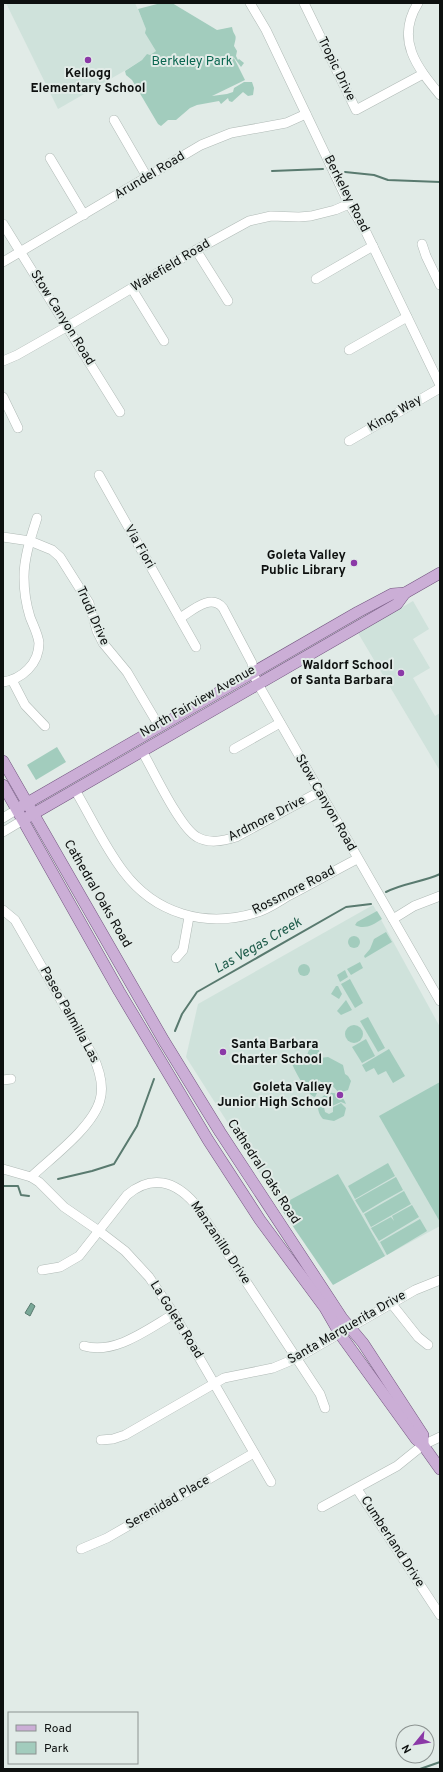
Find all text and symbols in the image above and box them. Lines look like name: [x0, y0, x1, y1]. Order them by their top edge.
street label: Tropic Drive: [314, 34, 358, 104]
park label: Berkeley Park: [151, 54, 233, 70]
marker: Kellogg Elementary School: [83, 55, 93, 65]
place label: Kellogg Elementary School: [30, 66, 146, 97]
street label: Arundel Road: [112, 149, 188, 203]
street label: Berkeley Road: [320, 153, 372, 235]
street label: Wakefield Road: [129, 236, 213, 296]
street label: Stow Canyon Road: [26, 267, 98, 369]
street label: Kings Way: [365, 392, 425, 436]
street label: Via Fiori: [120, 522, 158, 572]
place label: Goleta Valley Public Library: [261, 548, 347, 579]
marker: Goleta Valley Public Library: [349, 558, 359, 568]
street label: Trudi Drive: [72, 584, 112, 648]
place label: Waldorf School of Santa Barbara: [290, 658, 393, 689]
street label: North Fairview Avenue: [138, 662, 258, 742]
marker: Waldorf School of Santa Barbara: [396, 668, 406, 678]
street label: Stow Canyon Road: [291, 752, 359, 854]
street label: Ardmore Drive: [226, 793, 308, 845]
street label: Cathedral Oaks Road: [60, 837, 134, 951]
street label: Rossmore Road: [250, 863, 338, 919]
water label: Las Vegas Creek: [211, 914, 306, 978]
street label: Paseo Palmilla Las: [36, 964, 102, 1066]
place label: Santa Barbara Charter School: [231, 1037, 322, 1068]
marker: Santa Barbara Charter School: [218, 1047, 228, 1057]
place label: Goleta Valley Junior High School: [217, 1080, 333, 1111]
marker: Goleta Valley Junior High School: [335, 1090, 345, 1100]
street label: Cathedral Oaks Road: [223, 1117, 303, 1227]
street label: Manzanillo Drive: [186, 1199, 254, 1287]
street label: La Goleta Road: [146, 1278, 206, 1362]
street label: Santa Marguerita Drive: [285, 1288, 409, 1368]
street label: Serenidad Place: [123, 1473, 213, 1533]
street label: Cumberland Drive: [357, 1493, 427, 1591]
legend: [8, 1712, 138, 1764]
text: Road: [44, 1721, 72, 1737]
north arrow: [395, 1724, 435, 1764]
text: Park: [44, 1741, 69, 1757]
text: N: [399, 1742, 415, 1755]

